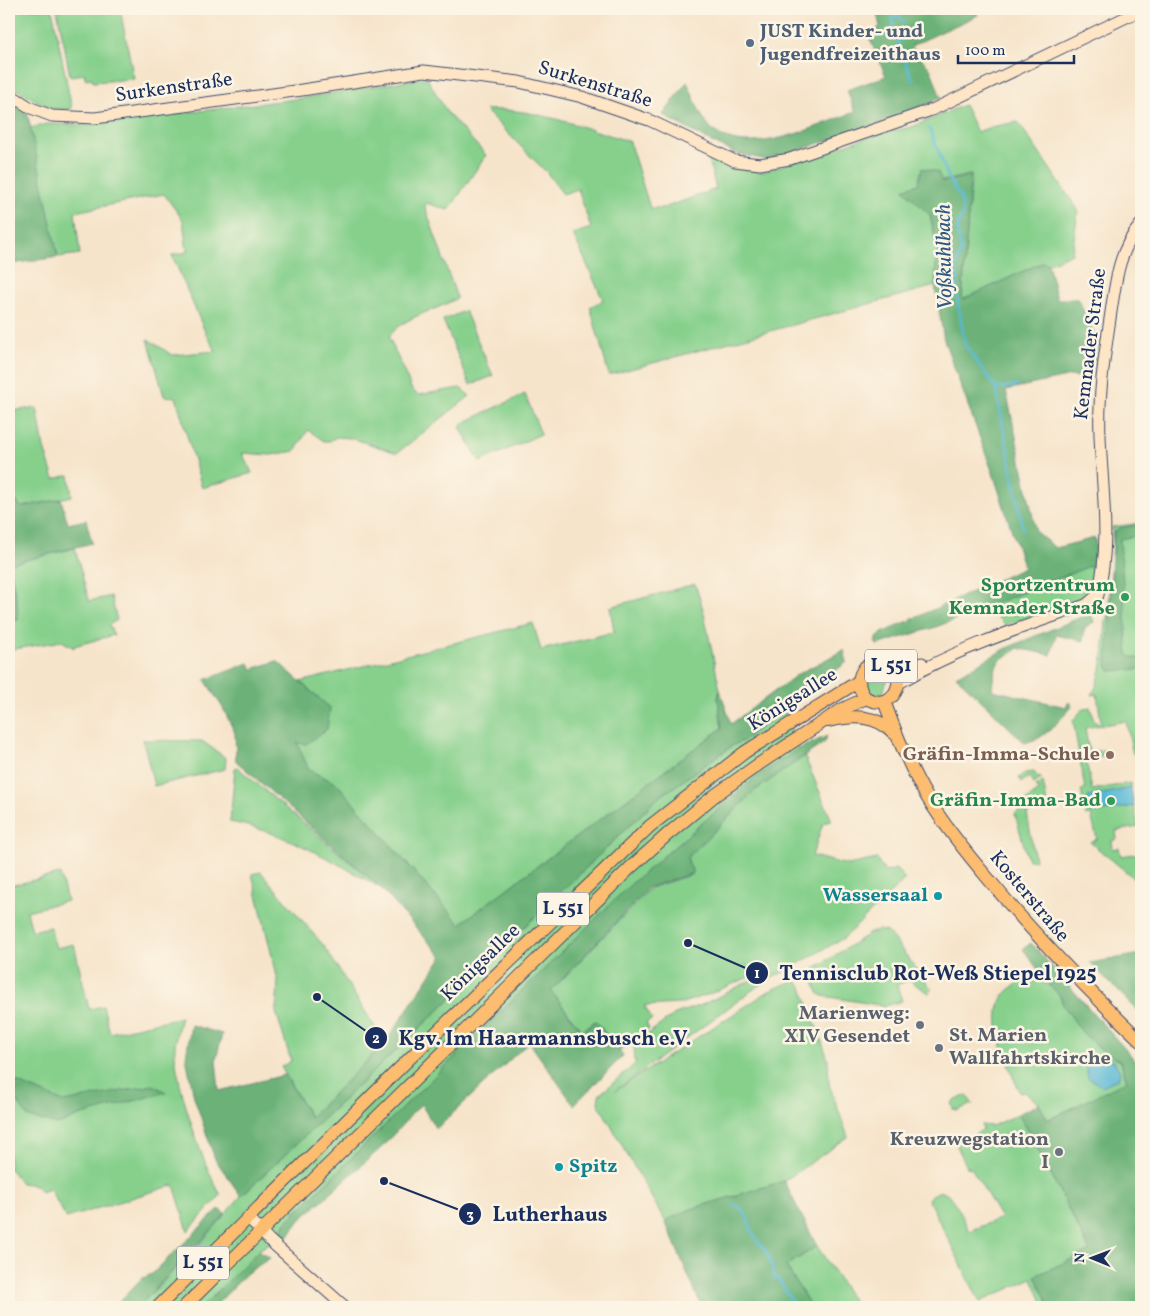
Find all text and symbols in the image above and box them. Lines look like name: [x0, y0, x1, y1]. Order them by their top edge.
place label: JUST Kinder- und Jugendfreizeithaus: [759, 18, 941, 69]
scale bar: [958, 32, 1074, 64]
marker: JUST Kinder- und Jugendfreizeithaus: [744, 37, 756, 49]
text: 100 m: [965, 41, 1005, 62]
street label: Surkenstraße: [534, 54, 656, 116]
street label: Surkenstraße: [114, 66, 234, 110]
water label: Voßkuhlbach: [930, 204, 960, 310]
street label: Kemnader Straße: [1068, 266, 1114, 422]
place label: Sportzentrum Kemnader Straße: [949, 572, 1115, 623]
marker: Sportzentrum Kemnader Straße: [1119, 591, 1131, 603]
road number: L 551: [865, 649, 917, 682]
street label: Königsallee: [743, 661, 843, 739]
place label: Gräfin-Imma-Schule: [903, 741, 1100, 769]
marker: Gräfin-Imma-Schule: [1104, 749, 1116, 761]
place label: Gräfin-Imma-Bad: [930, 787, 1101, 815]
marker: Gräfin-Imma-Bad: [1105, 795, 1117, 807]
street label: Kosterstraße: [982, 845, 1076, 949]
place label: Wassersaal: [823, 882, 928, 910]
marker: Wassersaal: [932, 890, 944, 902]
road number: L 551: [537, 892, 589, 926]
street label: Königsallee: [435, 918, 527, 1008]
callout: Tennisclub Rot-Weß Stiepel 1925: [744, 955, 1106, 991]
text: Tennisclub Rot-Weß Stiepel 1925: [779, 960, 1097, 989]
text: 1: [754, 964, 760, 985]
place label: Marienweg: XIV Gesendet: [784, 1000, 910, 1051]
marker: Marienweg: XIV Gesendet: [914, 1019, 926, 1031]
callout: Kgv. Im Haarmannsbusch e.V.: [363, 1020, 701, 1056]
place label: St. Marien Wallfahrtskirche: [949, 1022, 1111, 1073]
text: Kgv. Im Haarmannsbusch e.V.: [399, 1025, 691, 1054]
text: 2: [372, 1029, 380, 1050]
marker: St. Marien Wallfahrtskirche: [933, 1042, 945, 1054]
place label: Kreuzwegstation I: [890, 1126, 1049, 1177]
marker: Kreuzwegstation I: [1053, 1146, 1065, 1158]
place label: Spitz: [569, 1153, 617, 1181]
marker: Spitz: [553, 1161, 565, 1173]
callout: Lutherhaus: [457, 1196, 617, 1232]
text: Lutherhaus: [493, 1201, 607, 1230]
text: 3: [466, 1205, 474, 1226]
north arrow: [1068, 1234, 1118, 1284]
road number: L 551: [177, 1246, 229, 1280]
text: N: [1071, 1253, 1090, 1263]

